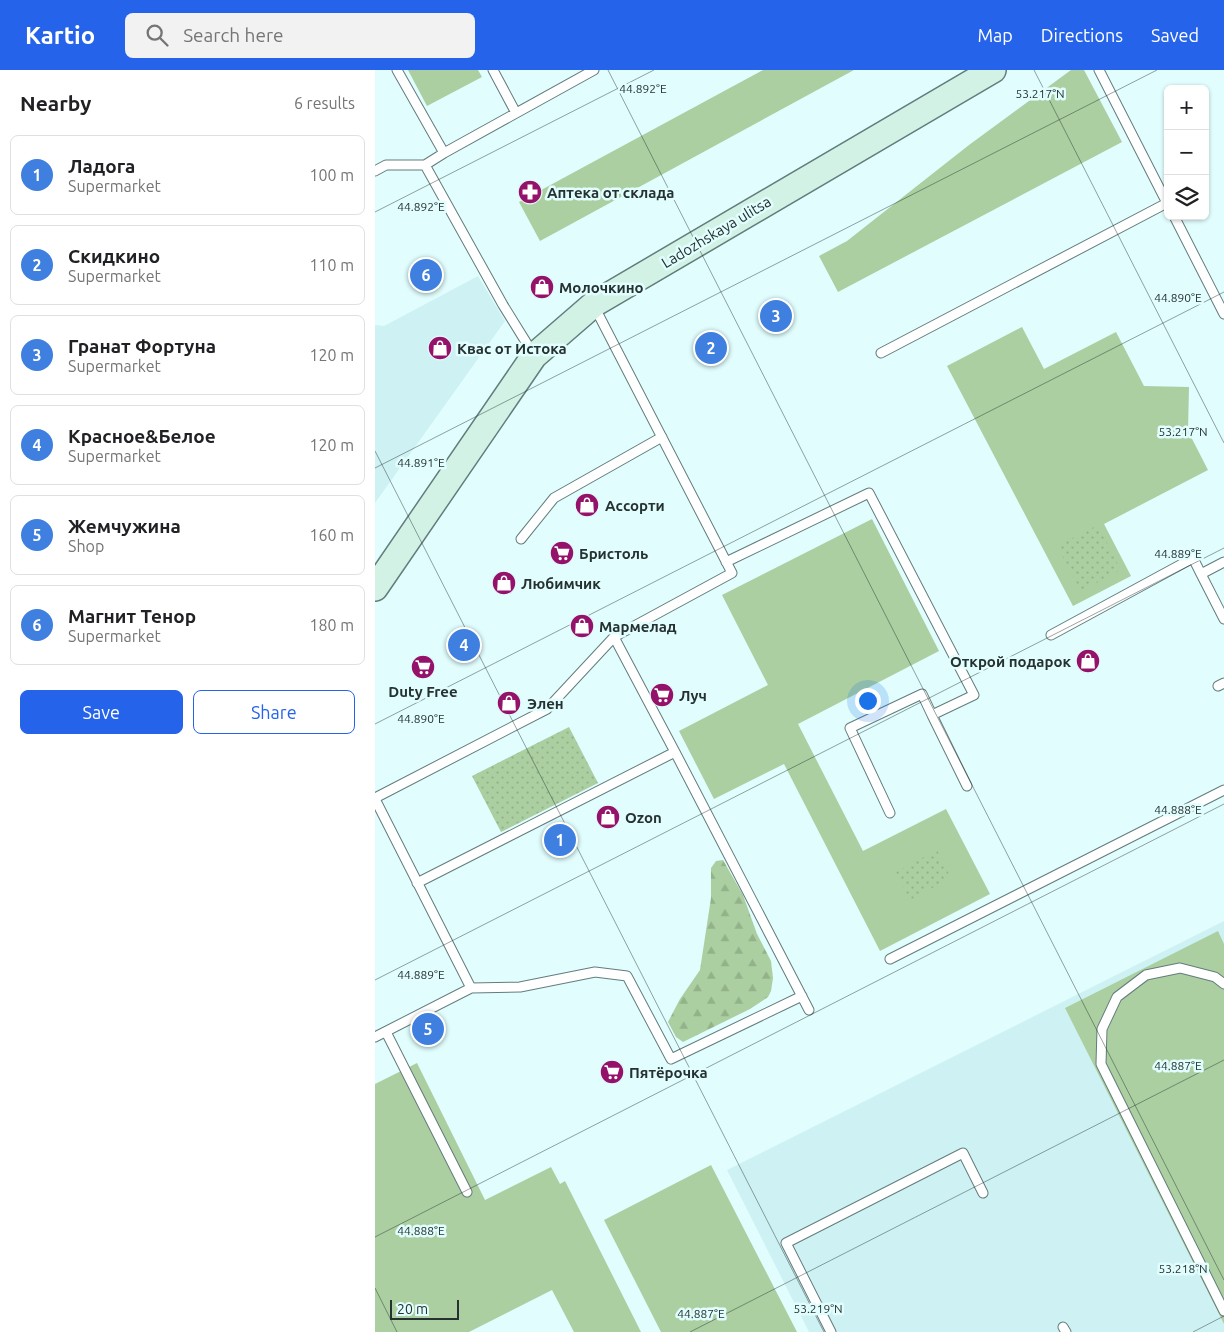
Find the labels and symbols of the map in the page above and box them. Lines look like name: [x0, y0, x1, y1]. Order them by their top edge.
text: 44.892°E: [619, 82, 667, 95]
text: 53.217°N: [1015, 87, 1065, 100]
pharmacy icon: Аптека от склада: [517, 179, 543, 205]
place label: Аптека от склада: [547, 184, 674, 201]
street label: Ladozhskaya ulitsa: [658, 193, 774, 271]
text: 44.892°E: [397, 200, 445, 213]
pin: 6: [410, 256, 442, 294]
shop icon: Молочкино: [529, 274, 555, 300]
place label: Молочкино: [559, 279, 644, 296]
text: 44.890°E: [1154, 291, 1202, 304]
pin: 3: [760, 297, 792, 335]
pin: 2: [695, 329, 727, 367]
shop icon: Квас от Истока: [427, 335, 453, 361]
place label: Квас от Истока: [457, 340, 567, 357]
text: 53.217°N: [1158, 425, 1208, 438]
text: 44.891°E: [397, 456, 445, 469]
shop icon: Ассорти: [574, 492, 600, 518]
place label: Ассорти: [605, 497, 665, 514]
supermarket icon: Бристоль: [549, 540, 575, 566]
place label: Бристоль: [579, 545, 648, 562]
text: 44.889°E: [1154, 547, 1202, 560]
shop icon: Любимчик: [491, 570, 517, 596]
place label: Любимчик: [521, 575, 601, 592]
shop icon: Мармелад: [569, 613, 595, 639]
place label: Мармелад: [599, 618, 677, 635]
pin: 4: [448, 626, 480, 664]
shop icon: Открой подарок: [1075, 648, 1101, 674]
place label: Открой подарок: [950, 653, 1071, 670]
supermarket icon: Duty Free: [410, 654, 436, 680]
supermarket icon: Луч: [649, 682, 675, 708]
place label: Duty Free: [388, 683, 458, 700]
place label: Луч: [679, 687, 707, 704]
your location: [855, 688, 881, 714]
shop icon: Элен: [496, 690, 522, 716]
place label: Элен: [527, 695, 564, 712]
text: 44.890°E: [397, 712, 445, 725]
text: 44.888°E: [1154, 803, 1202, 816]
shop icon: Ozon: [595, 804, 621, 830]
place label: Ozon: [625, 809, 662, 826]
pin: 1: [544, 821, 576, 859]
text: 44.889°E: [397, 968, 445, 981]
pin: 5: [412, 1010, 444, 1048]
supermarket icon: Пятёрочка: [599, 1059, 625, 1085]
text: 44.887°E: [1154, 1059, 1202, 1072]
place label: Пятёрочка: [629, 1064, 708, 1081]
text: 44.888°E: [397, 1224, 445, 1237]
text: 53.218°N: [1158, 1262, 1208, 1275]
scale bar: [390, 1297, 459, 1320]
text: 53.219°N: [793, 1302, 843, 1315]
text: 44.887°E: [677, 1307, 725, 1320]

